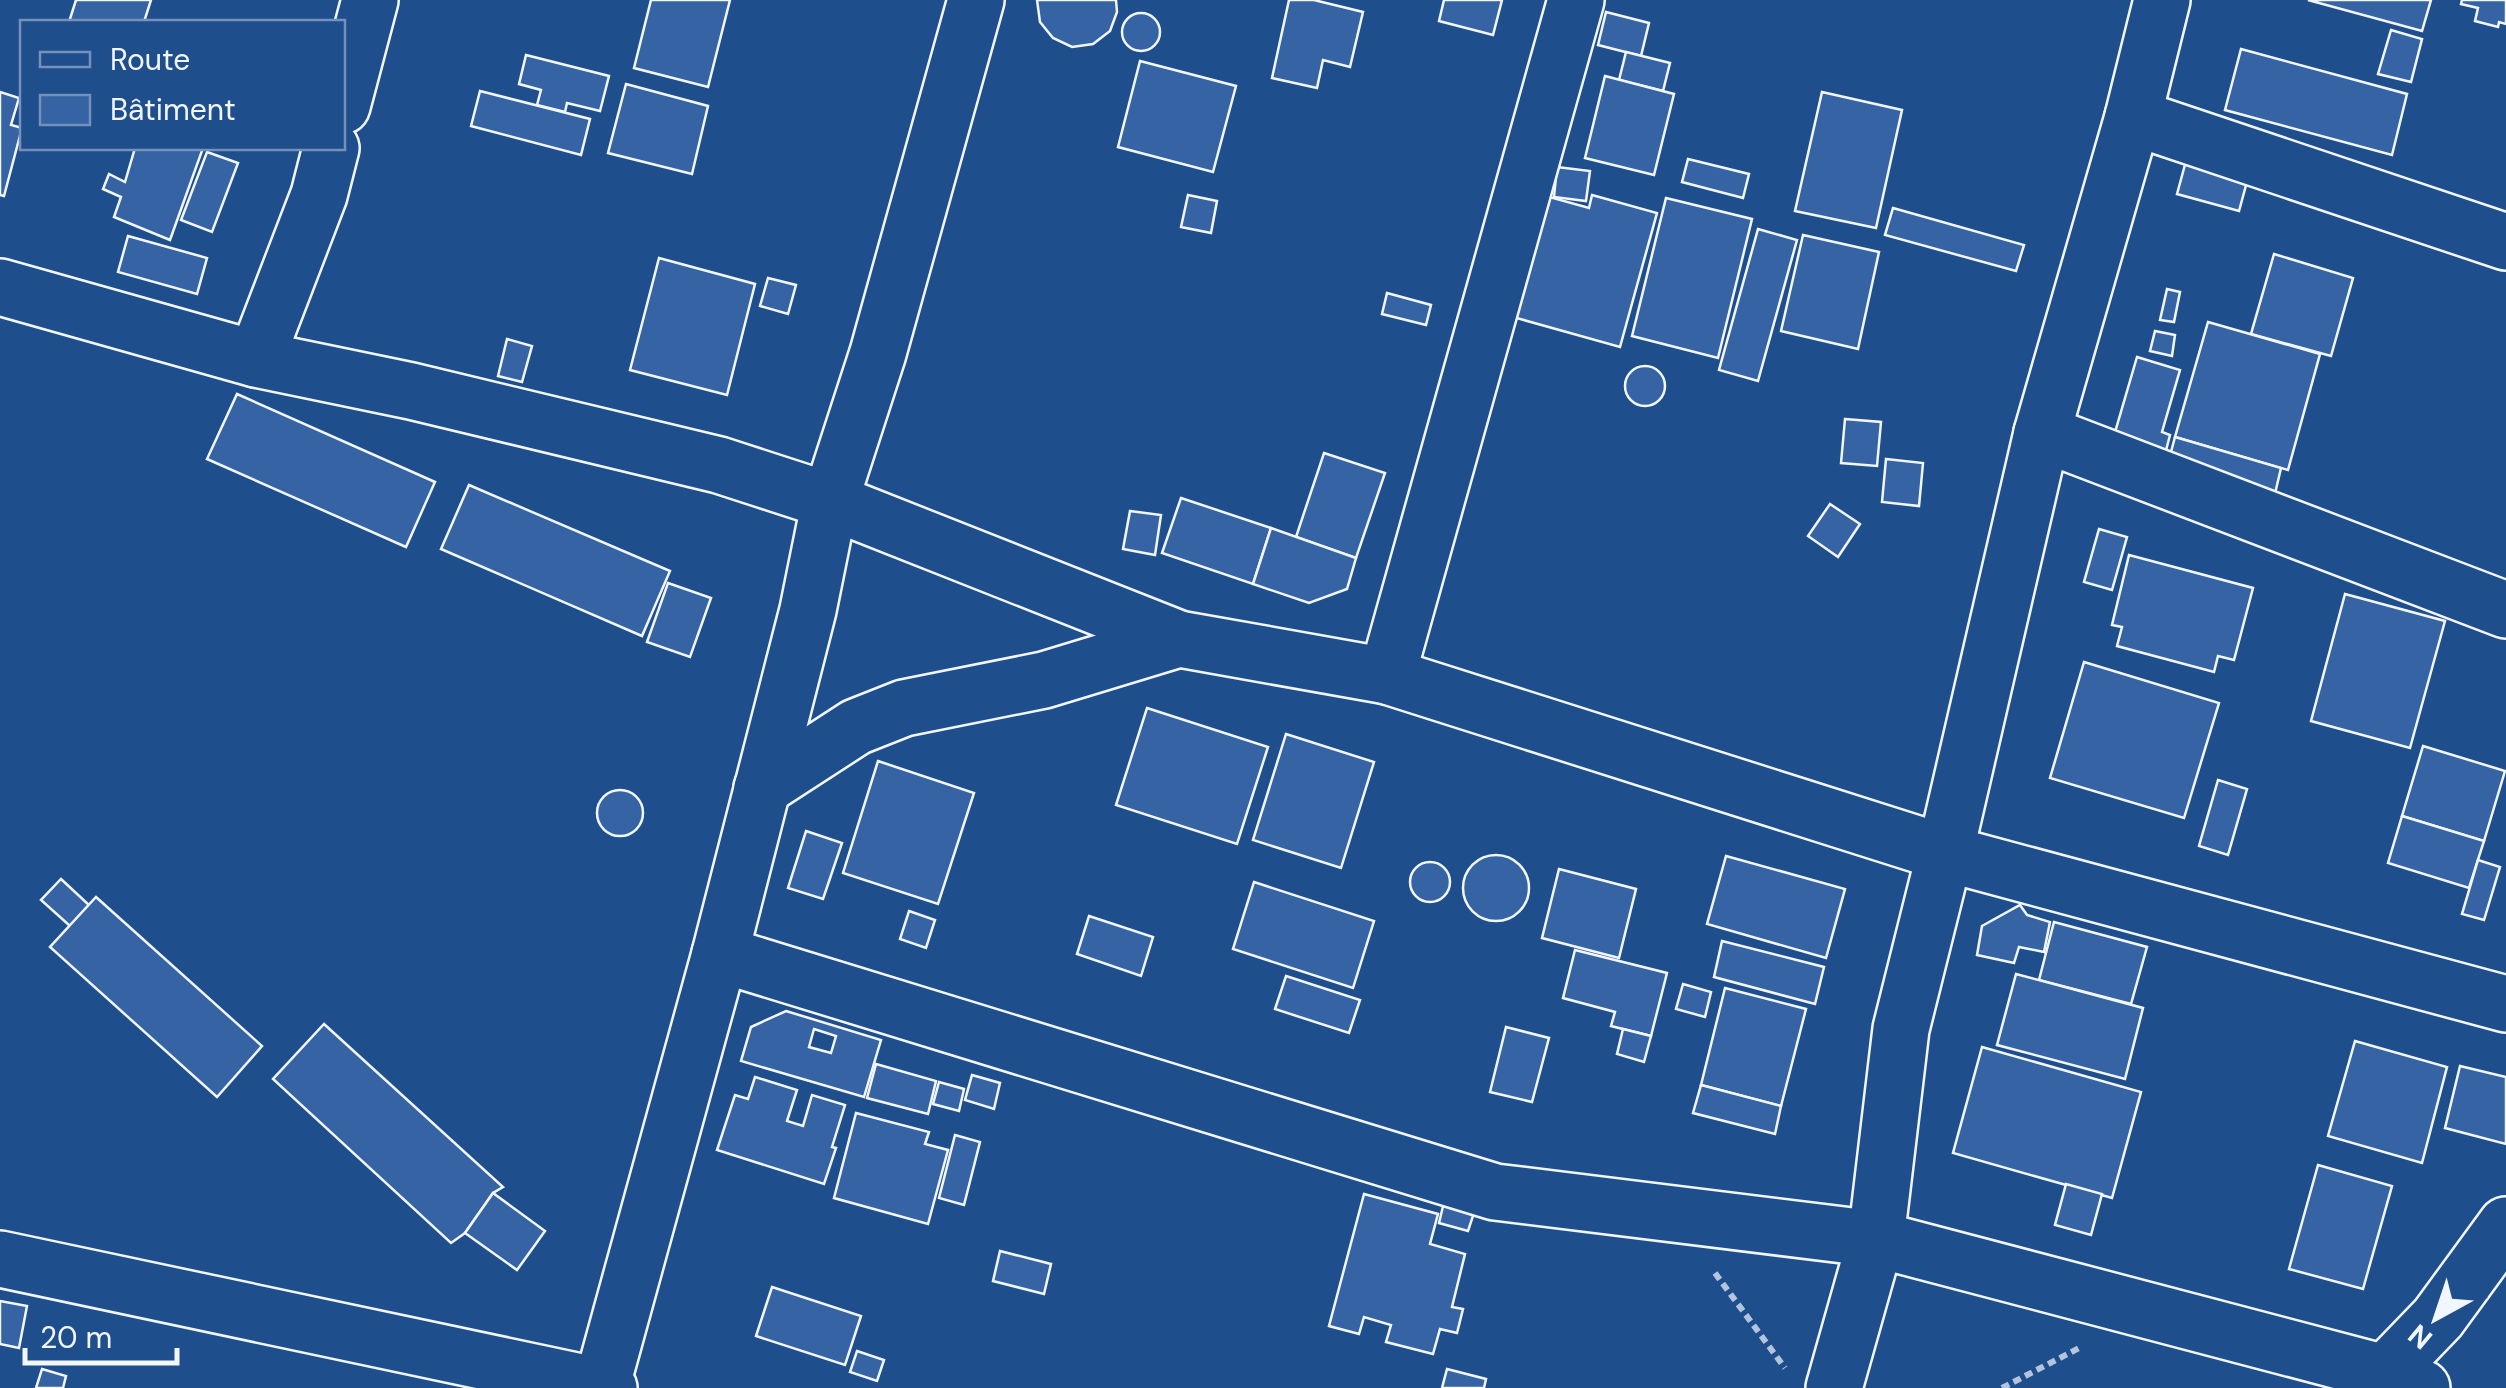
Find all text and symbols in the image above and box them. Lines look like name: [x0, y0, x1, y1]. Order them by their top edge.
legend: [20, 20, 345, 150]
text: Route: [110, 40, 190, 79]
text: Bâtiment: [110, 90, 236, 129]
north arrow: [2386, 1268, 2486, 1368]
scale bar: [25, 1303, 178, 1365]
text: N: [2401, 1316, 2440, 1358]
text: 20 m: [40, 1318, 112, 1357]

